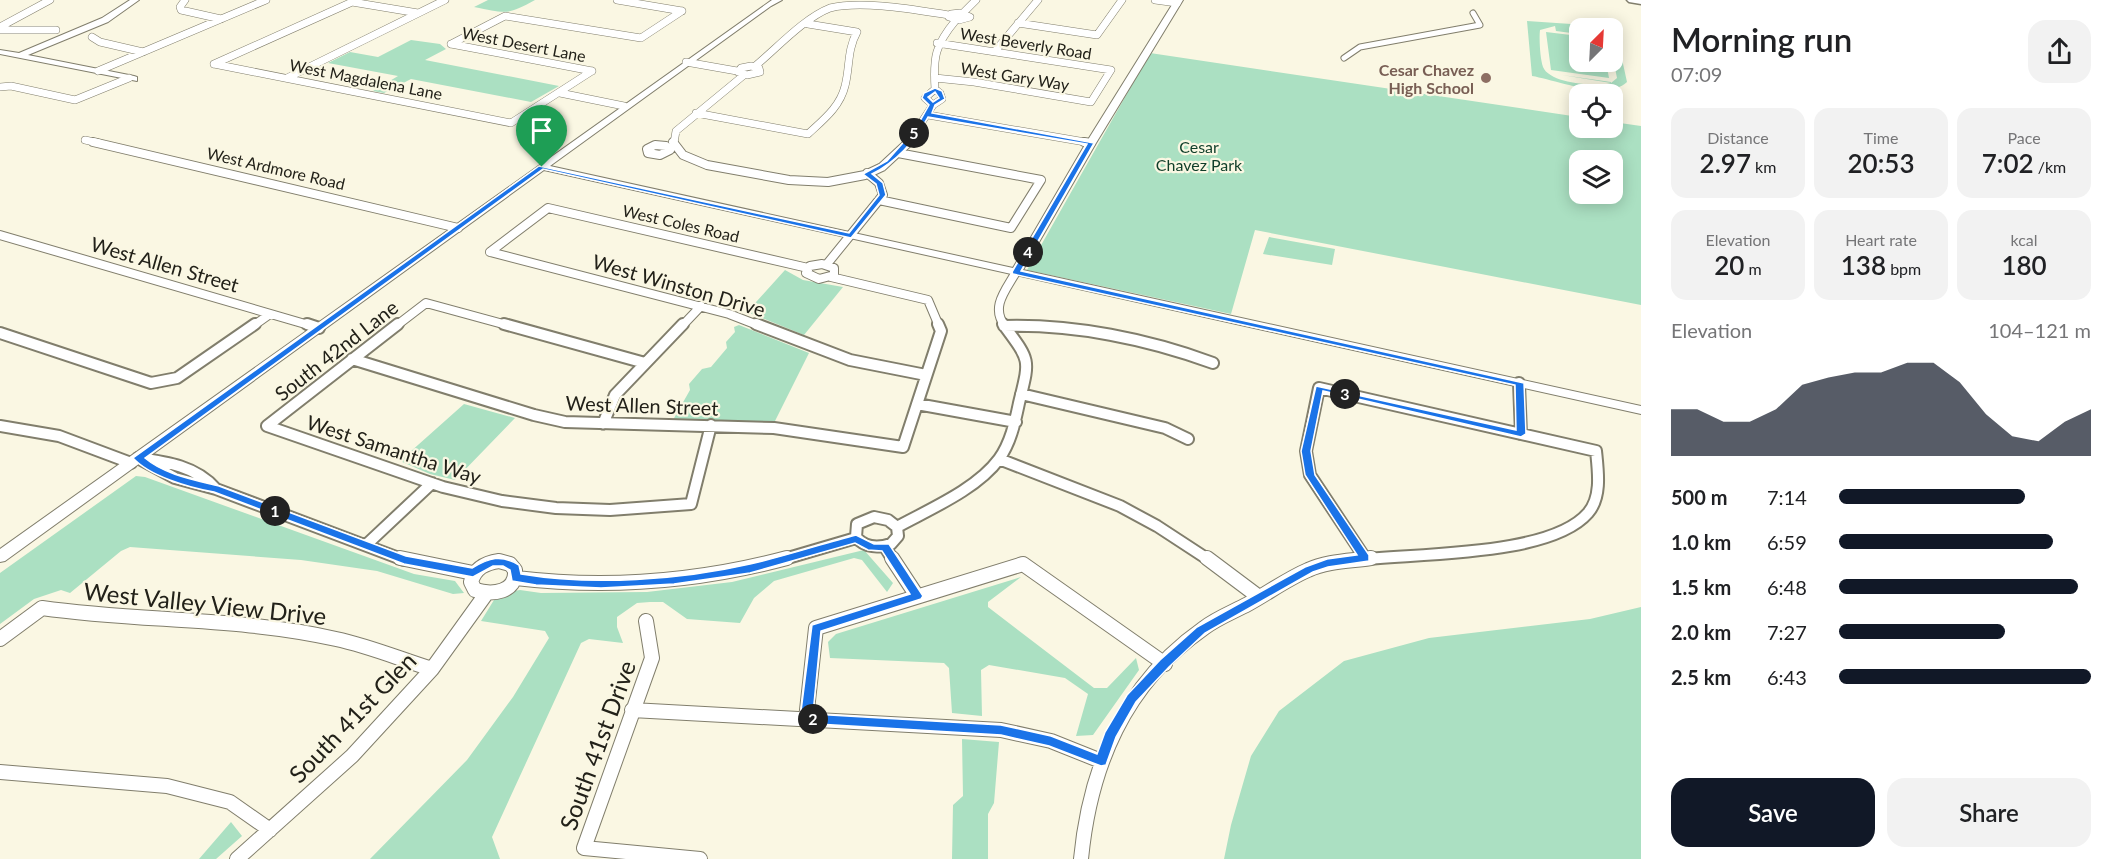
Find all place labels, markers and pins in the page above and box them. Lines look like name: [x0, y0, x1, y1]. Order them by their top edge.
place label: Cesar Chavez High School: [1379, 60, 1474, 97]
marker: Cesar Chavez High School: [1479, 71, 1493, 85]
pin: [516, 105, 567, 167]
pin: 5: [899, 118, 929, 148]
pin: 4: [1013, 237, 1043, 267]
pin: 3: [1330, 379, 1360, 409]
pin: 1: [260, 496, 290, 526]
pin: 2: [798, 704, 828, 734]

